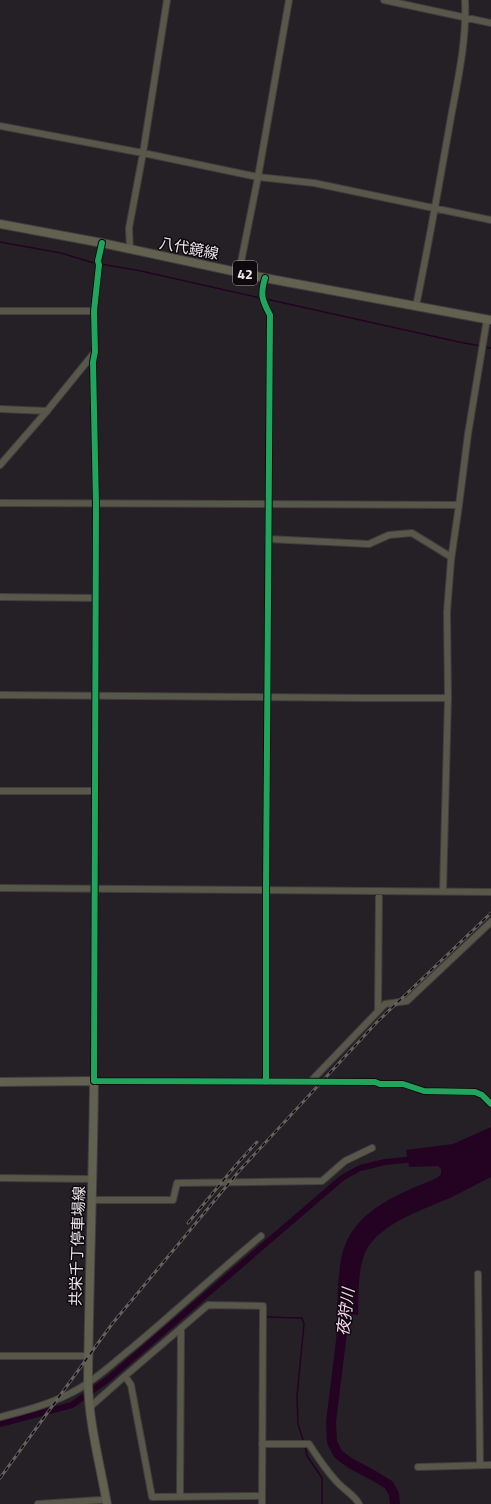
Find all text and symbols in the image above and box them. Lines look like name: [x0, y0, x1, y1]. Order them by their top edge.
street label: 八代鏡線: [157, 231, 221, 265]
road number: 42: [233, 261, 257, 285]
street label: 共栄千丁停車場線: [63, 1186, 91, 1306]
water label: 夜狩川: [330, 1285, 360, 1337]

